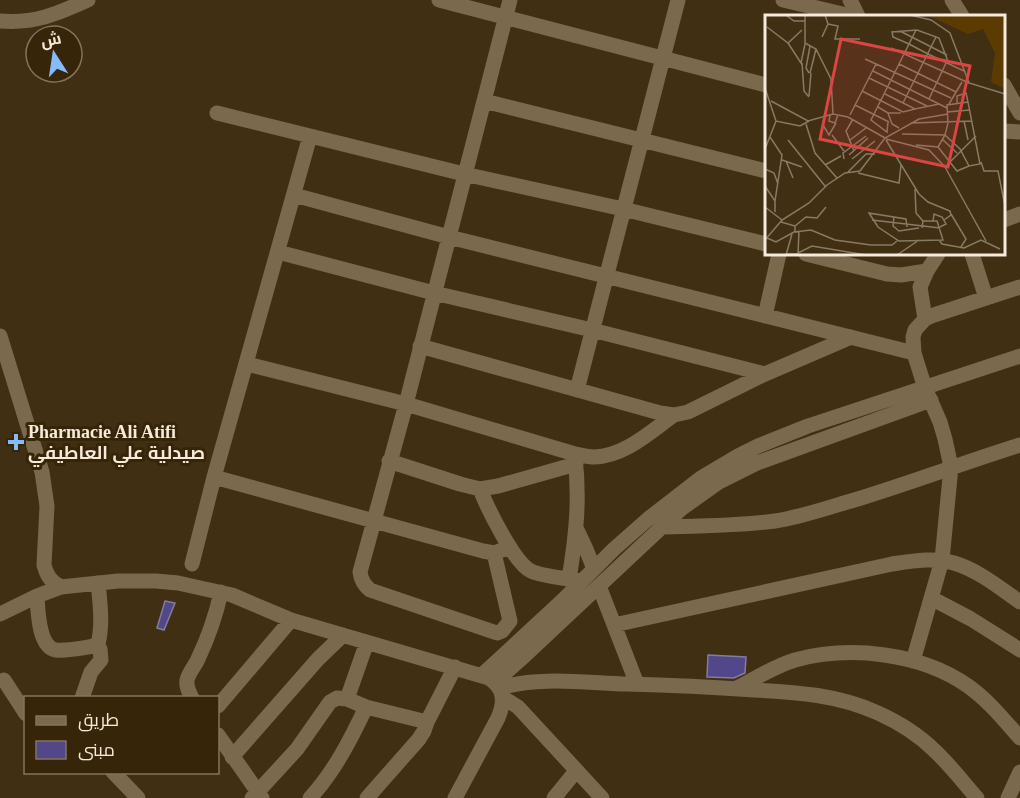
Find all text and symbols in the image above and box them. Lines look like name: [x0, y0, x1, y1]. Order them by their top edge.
inset map: [765, 15, 1005, 255]
north arrow: [24, 24, 84, 84]
text: ش: [39, 29, 63, 51]
place label: Pharmacie Ali Atifi صيدلية علي العاطيفي: [28, 422, 205, 468]
marker: Pharmacie Ali Atifi صيدلية علي العاطيفي: [9, 435, 23, 449]
legend: [24, 696, 219, 774]
text: طريق: [78, 710, 119, 732]
text: مبنى: [78, 740, 115, 761]

